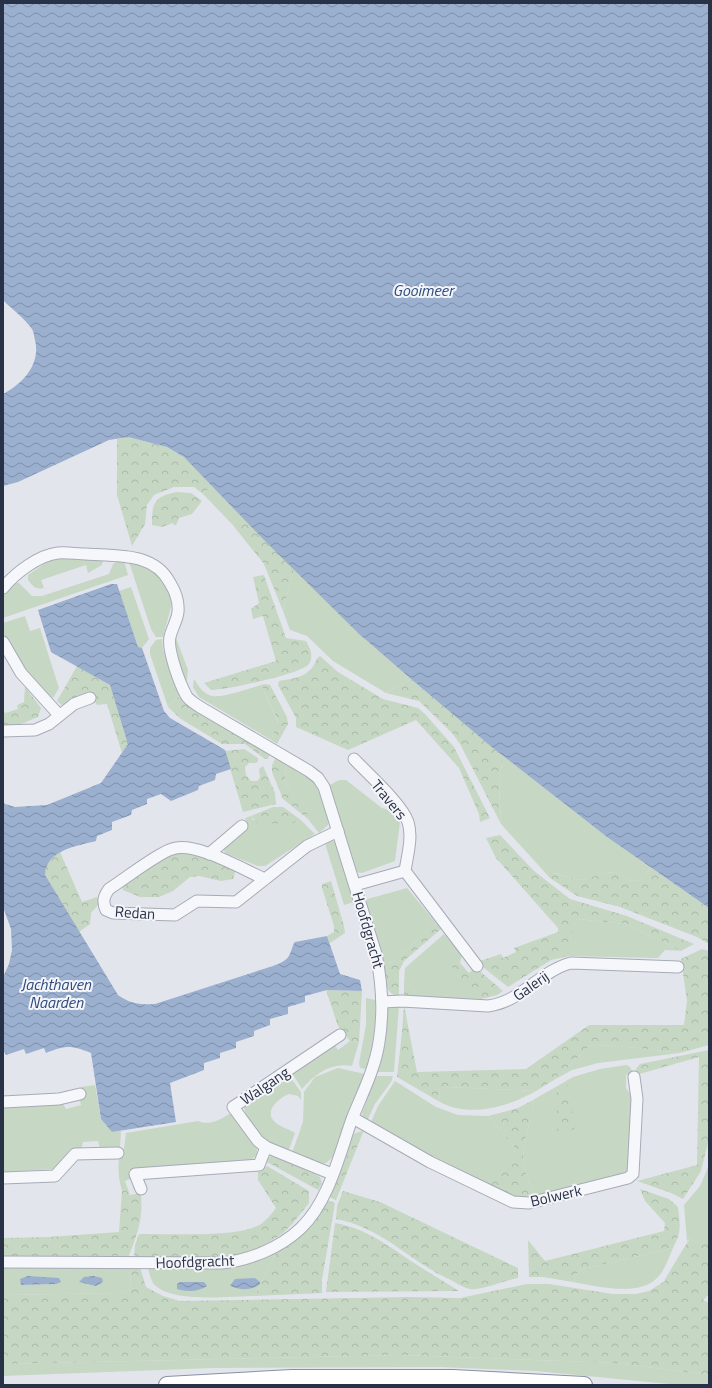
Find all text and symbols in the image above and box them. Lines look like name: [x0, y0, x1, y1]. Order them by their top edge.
water label: Gooimeer: [393, 278, 455, 302]
street label: Travers: [366, 775, 413, 825]
street label: Hoofdgracht: [347, 889, 391, 972]
street label: Redan: [114, 900, 156, 925]
street label: Galerij: [508, 965, 554, 1006]
water label: Jachthaven Naarden: [21, 972, 92, 1014]
street label: Walgang: [235, 1061, 294, 1111]
street label: Bolwerk: [528, 1178, 584, 1213]
street label: Hoofdgracht: [155, 1249, 236, 1274]

